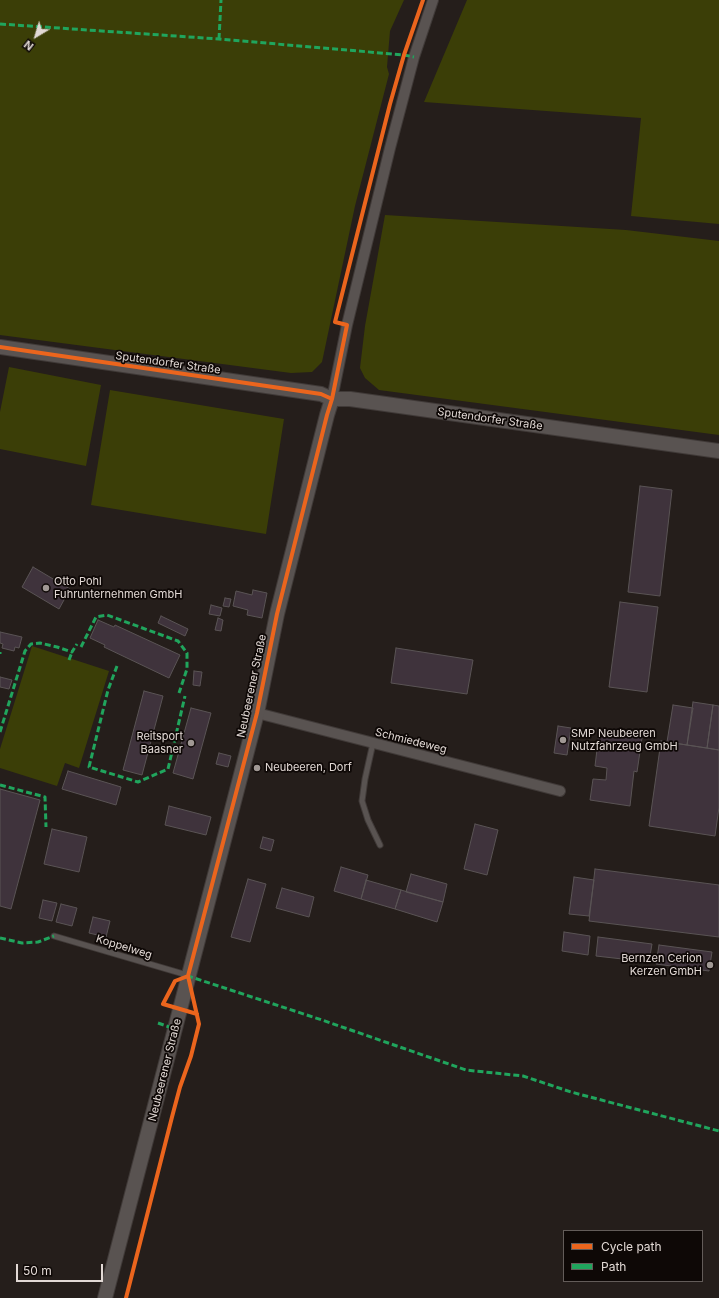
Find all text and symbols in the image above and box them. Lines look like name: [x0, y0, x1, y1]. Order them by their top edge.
north arrow: [16, 16, 56, 56]
text: N: [21, 37, 36, 54]
street label: Sputendorfer Straße: [115, 349, 221, 377]
street label: Sputendorfer Straße: [437, 405, 543, 433]
place label: Otto Pohl Fuhrunternehmen GmbH: [54, 575, 182, 601]
marker: Otto Pohl Fuhrunternehmen GmbH: [41, 583, 51, 593]
street label: Neubeerener Straße: [235, 633, 269, 739]
street label: Schmiedeweg: [374, 726, 448, 756]
place label: SMP Neubeeren Nutzfahrzeug GmbH: [571, 727, 678, 753]
place label: Reitsport Baasner: [136, 730, 183, 756]
marker: SMP Neubeeren Nutzfahrzeug GmbH: [558, 735, 568, 745]
marker: Reitsport Baasner: [186, 738, 196, 748]
place label: Neubeeren, Dorf: [265, 761, 352, 775]
marker: Neubeeren, Dorf: [252, 763, 262, 773]
street label: Koppelweg: [94, 932, 154, 962]
place label: Bernzen Cerion Kerzen GmbH: [621, 952, 702, 978]
marker: Bernzen Cerion Kerzen GmbH: [705, 960, 715, 970]
street label: Neubeerener Straße: [146, 1017, 184, 1123]
legend: [563, 1230, 703, 1282]
text: Cycle path: [601, 1239, 662, 1254]
scale bar: [18, 1256, 105, 1282]
text: Path: [601, 1259, 626, 1274]
text: 50 m: [23, 1263, 52, 1278]

